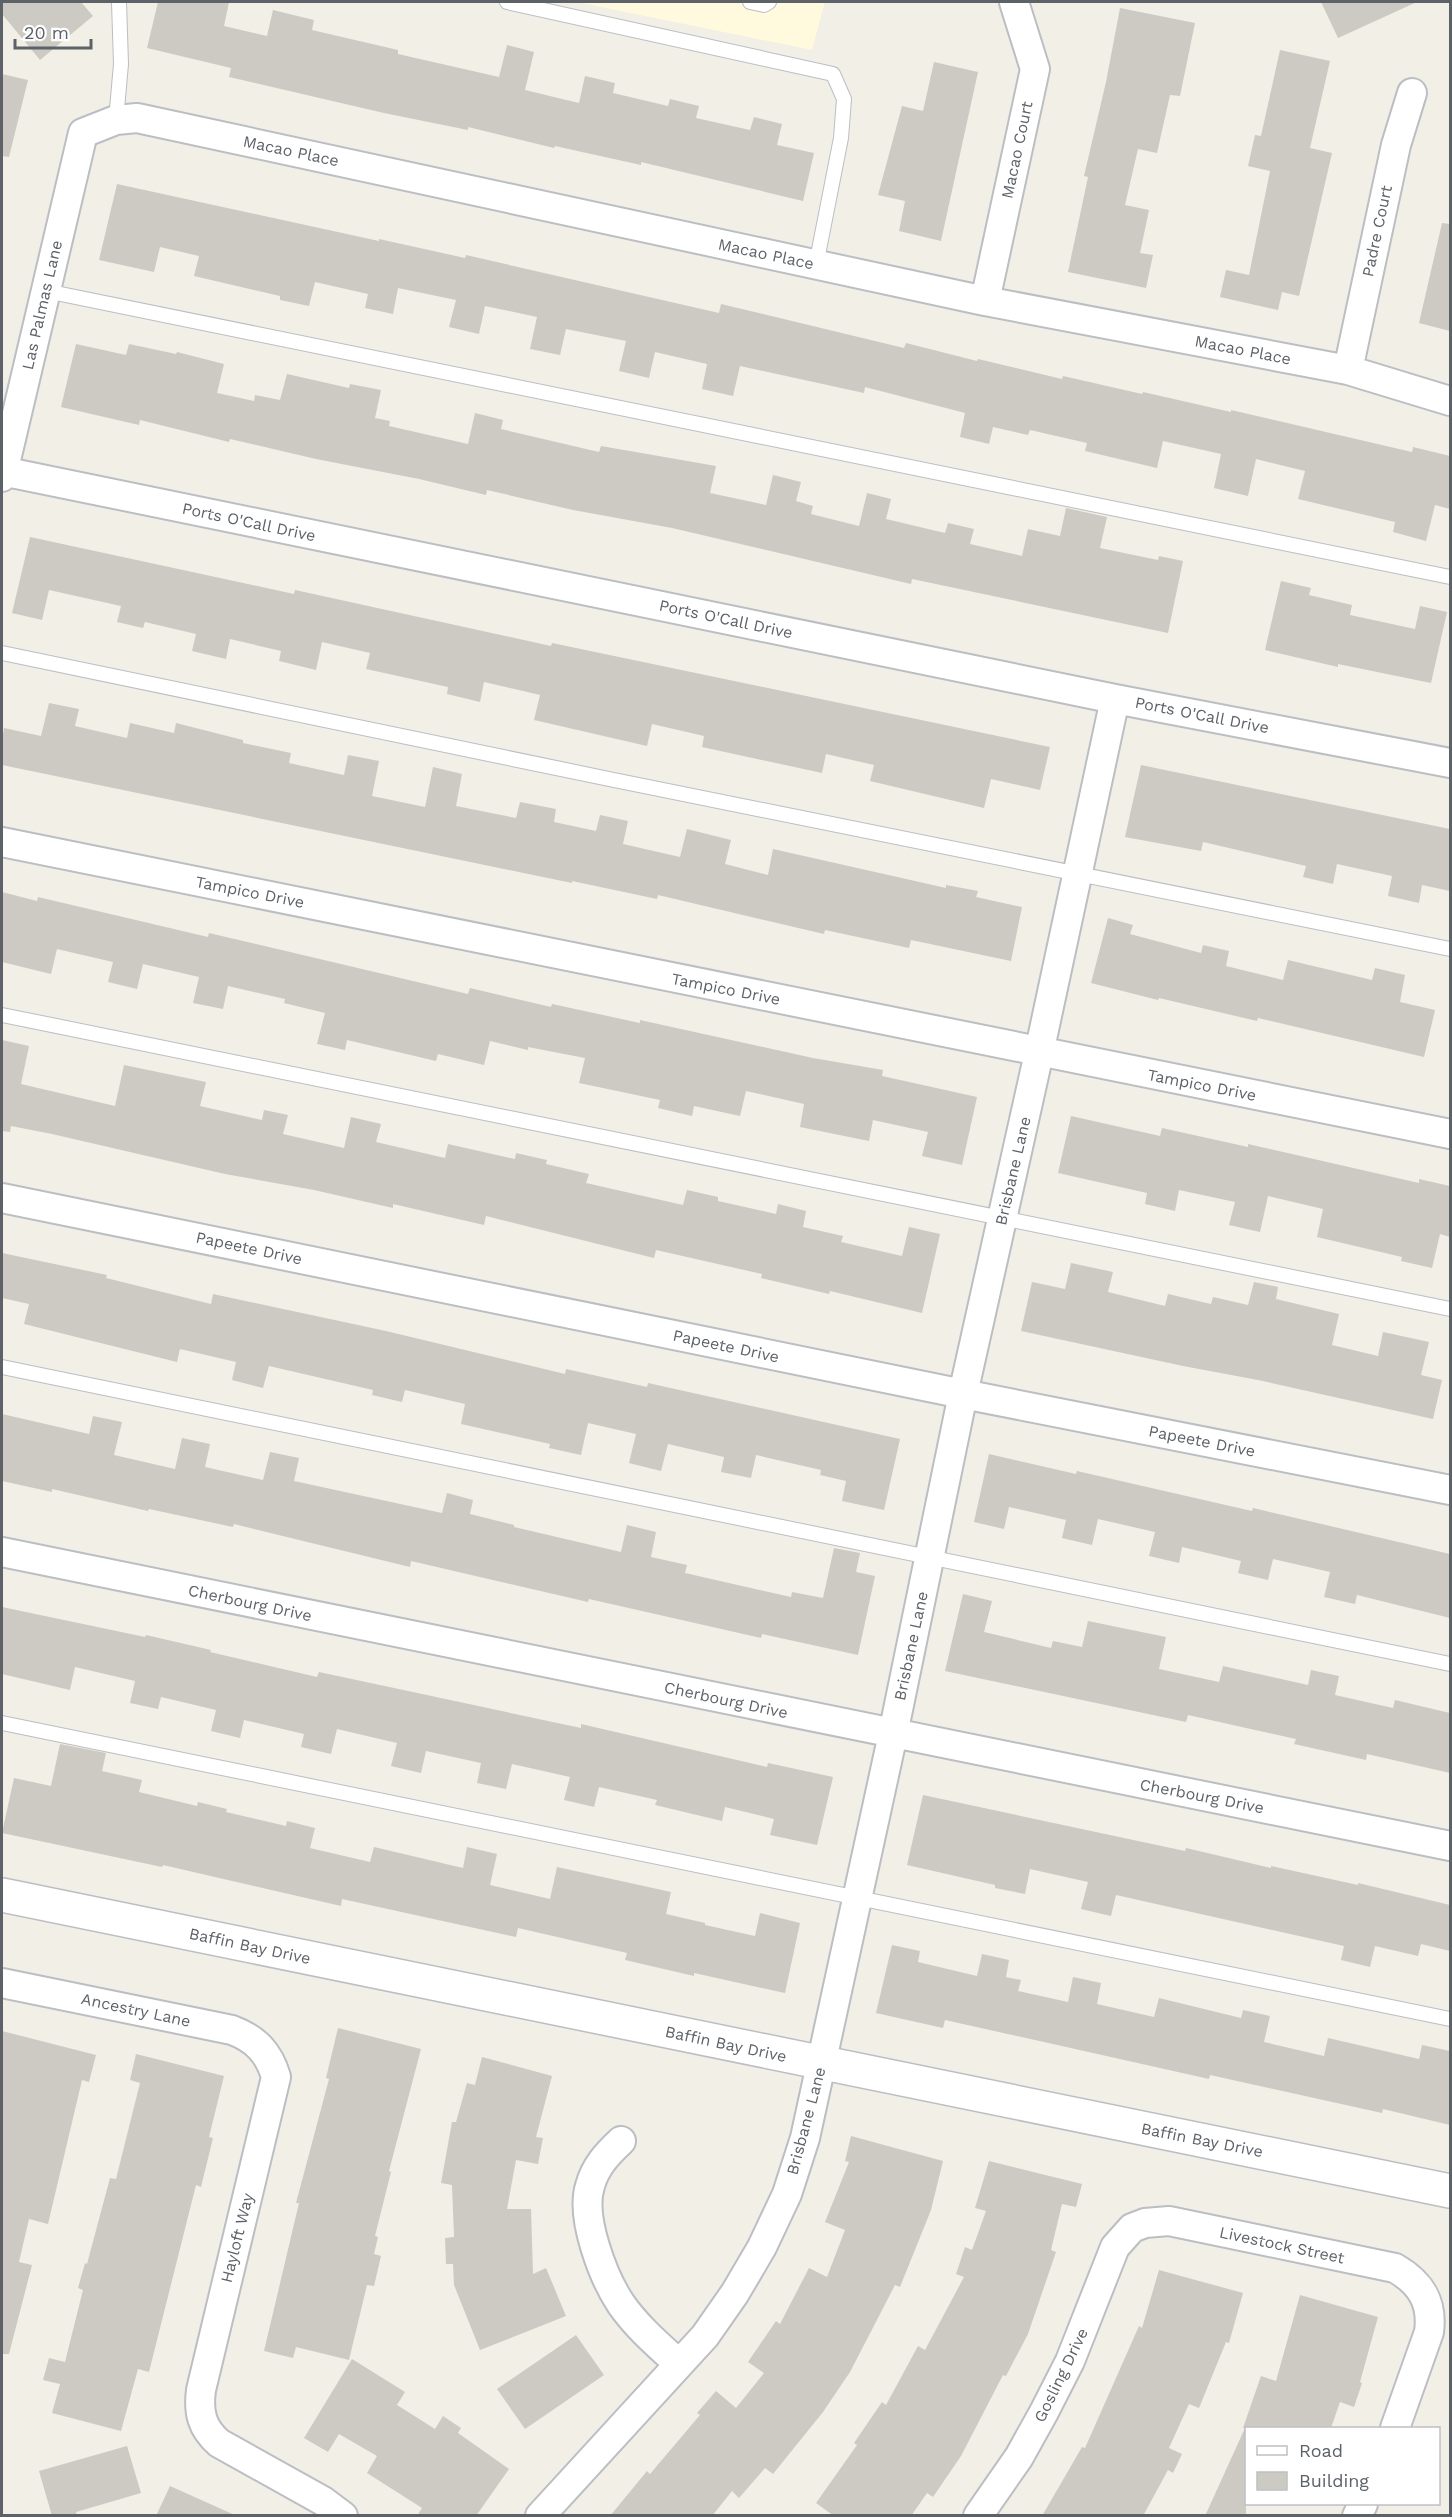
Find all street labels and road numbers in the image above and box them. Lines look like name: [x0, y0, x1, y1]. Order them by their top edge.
street label: Macao Court: [997, 99, 1037, 200]
street label: Macao Place: [241, 132, 341, 170]
street label: Padre Court: [1358, 183, 1396, 278]
street label: Macao Place: [716, 235, 816, 273]
street label: Las Palmas Lane: [18, 238, 66, 372]
street label: Macao Place: [1193, 331, 1293, 369]
street label: Ports O'Call Drive: [180, 499, 318, 545]
street label: Ports O'Call Drive: [657, 596, 795, 642]
street label: Ports O'Call Drive: [1133, 693, 1271, 737]
street label: Tampico Drive: [194, 872, 306, 912]
street label: Tampico Drive: [670, 969, 782, 1009]
street label: Tampico Drive: [1146, 1065, 1258, 1105]
street label: Brisbane Lane: [991, 1115, 1035, 1227]
street label: Papeete Drive: [194, 1227, 304, 1269]
street label: Papeete Drive: [671, 1325, 781, 1367]
street label: Papeete Drive: [1147, 1421, 1257, 1461]
street label: Cherbourg Drive: [186, 1581, 314, 1625]
street label: Brisbane Lane: [890, 1590, 932, 1702]
street label: Cherbourg Drive: [662, 1678, 790, 1722]
street label: Cherbourg Drive: [1138, 1775, 1266, 1817]
street label: Baffin Bay Drive: [187, 1924, 313, 1968]
street label: Ancestry Lane: [80, 1989, 192, 2031]
street label: Baffin Bay Drive: [663, 2022, 789, 2066]
street label: Brisbane Lane: [782, 2065, 830, 2177]
street label: Baffin Bay Drive: [1139, 2119, 1265, 2161]
street label: Hayloft Way: [217, 2190, 257, 2285]
street label: Livestock Street: [1218, 2222, 1347, 2268]
street label: Gosling Drive: [1030, 2325, 1092, 2425]

